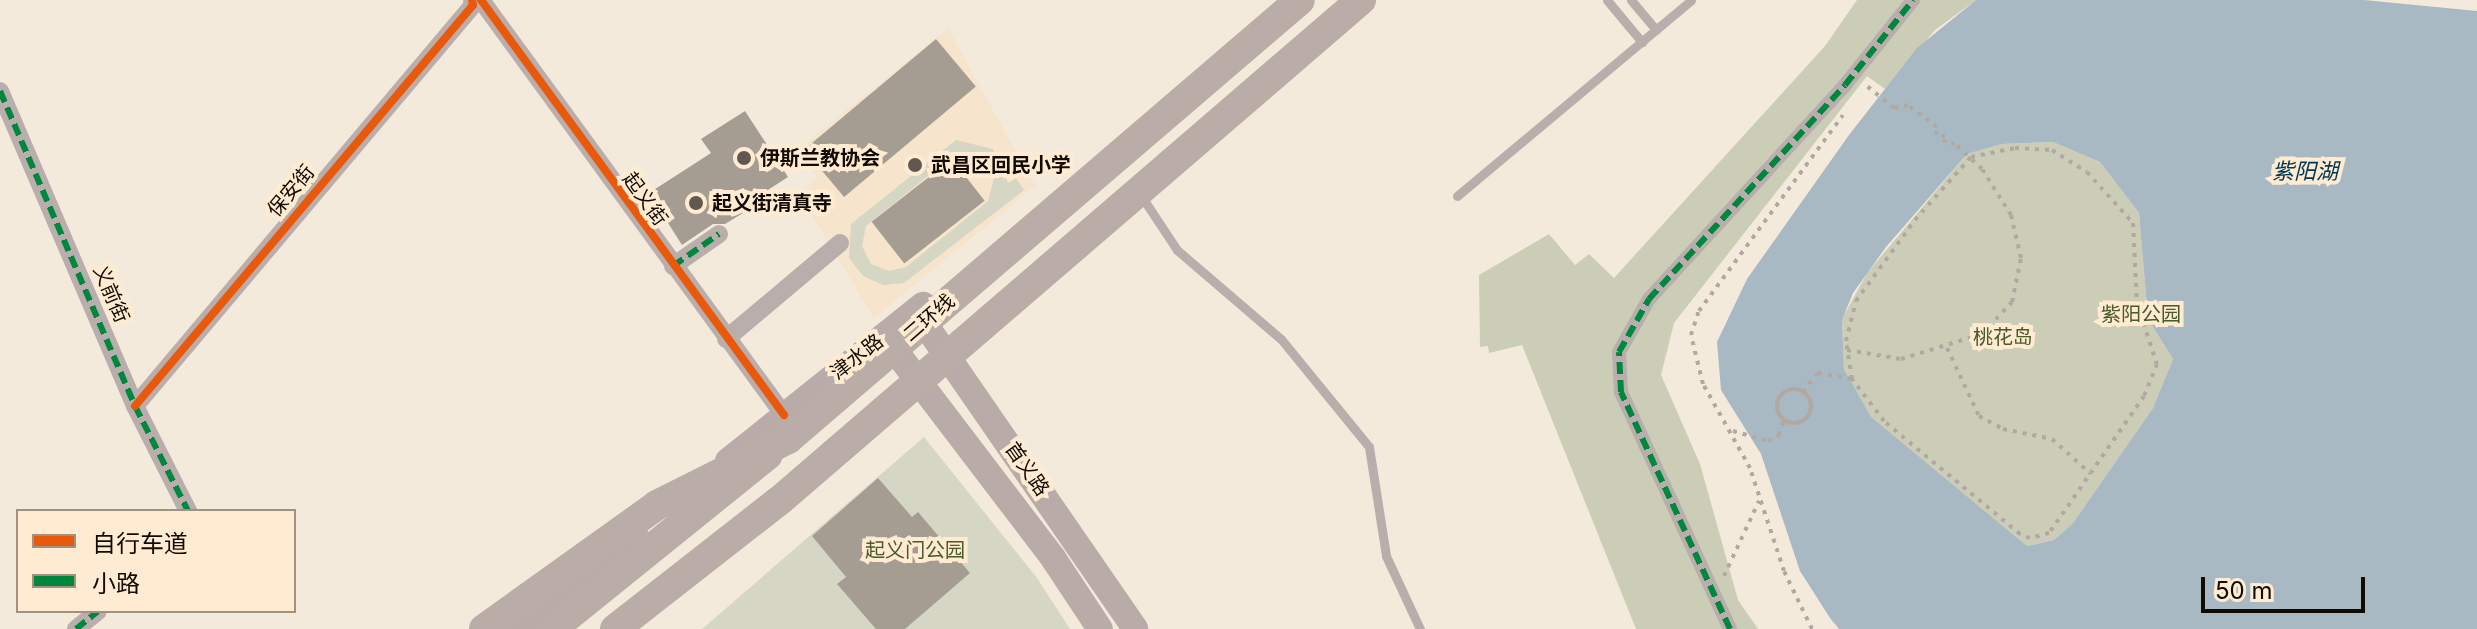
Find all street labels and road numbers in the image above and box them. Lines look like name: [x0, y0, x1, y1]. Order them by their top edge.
street label: 保安街: [263, 160, 319, 222]
street label: 起义街: [618, 168, 672, 230]
street label: 义前街: [88, 262, 134, 326]
street label: 二环线: [898, 289, 960, 347]
street label: 津水路: [826, 329, 888, 385]
street label: 首义路: [1000, 438, 1054, 500]

